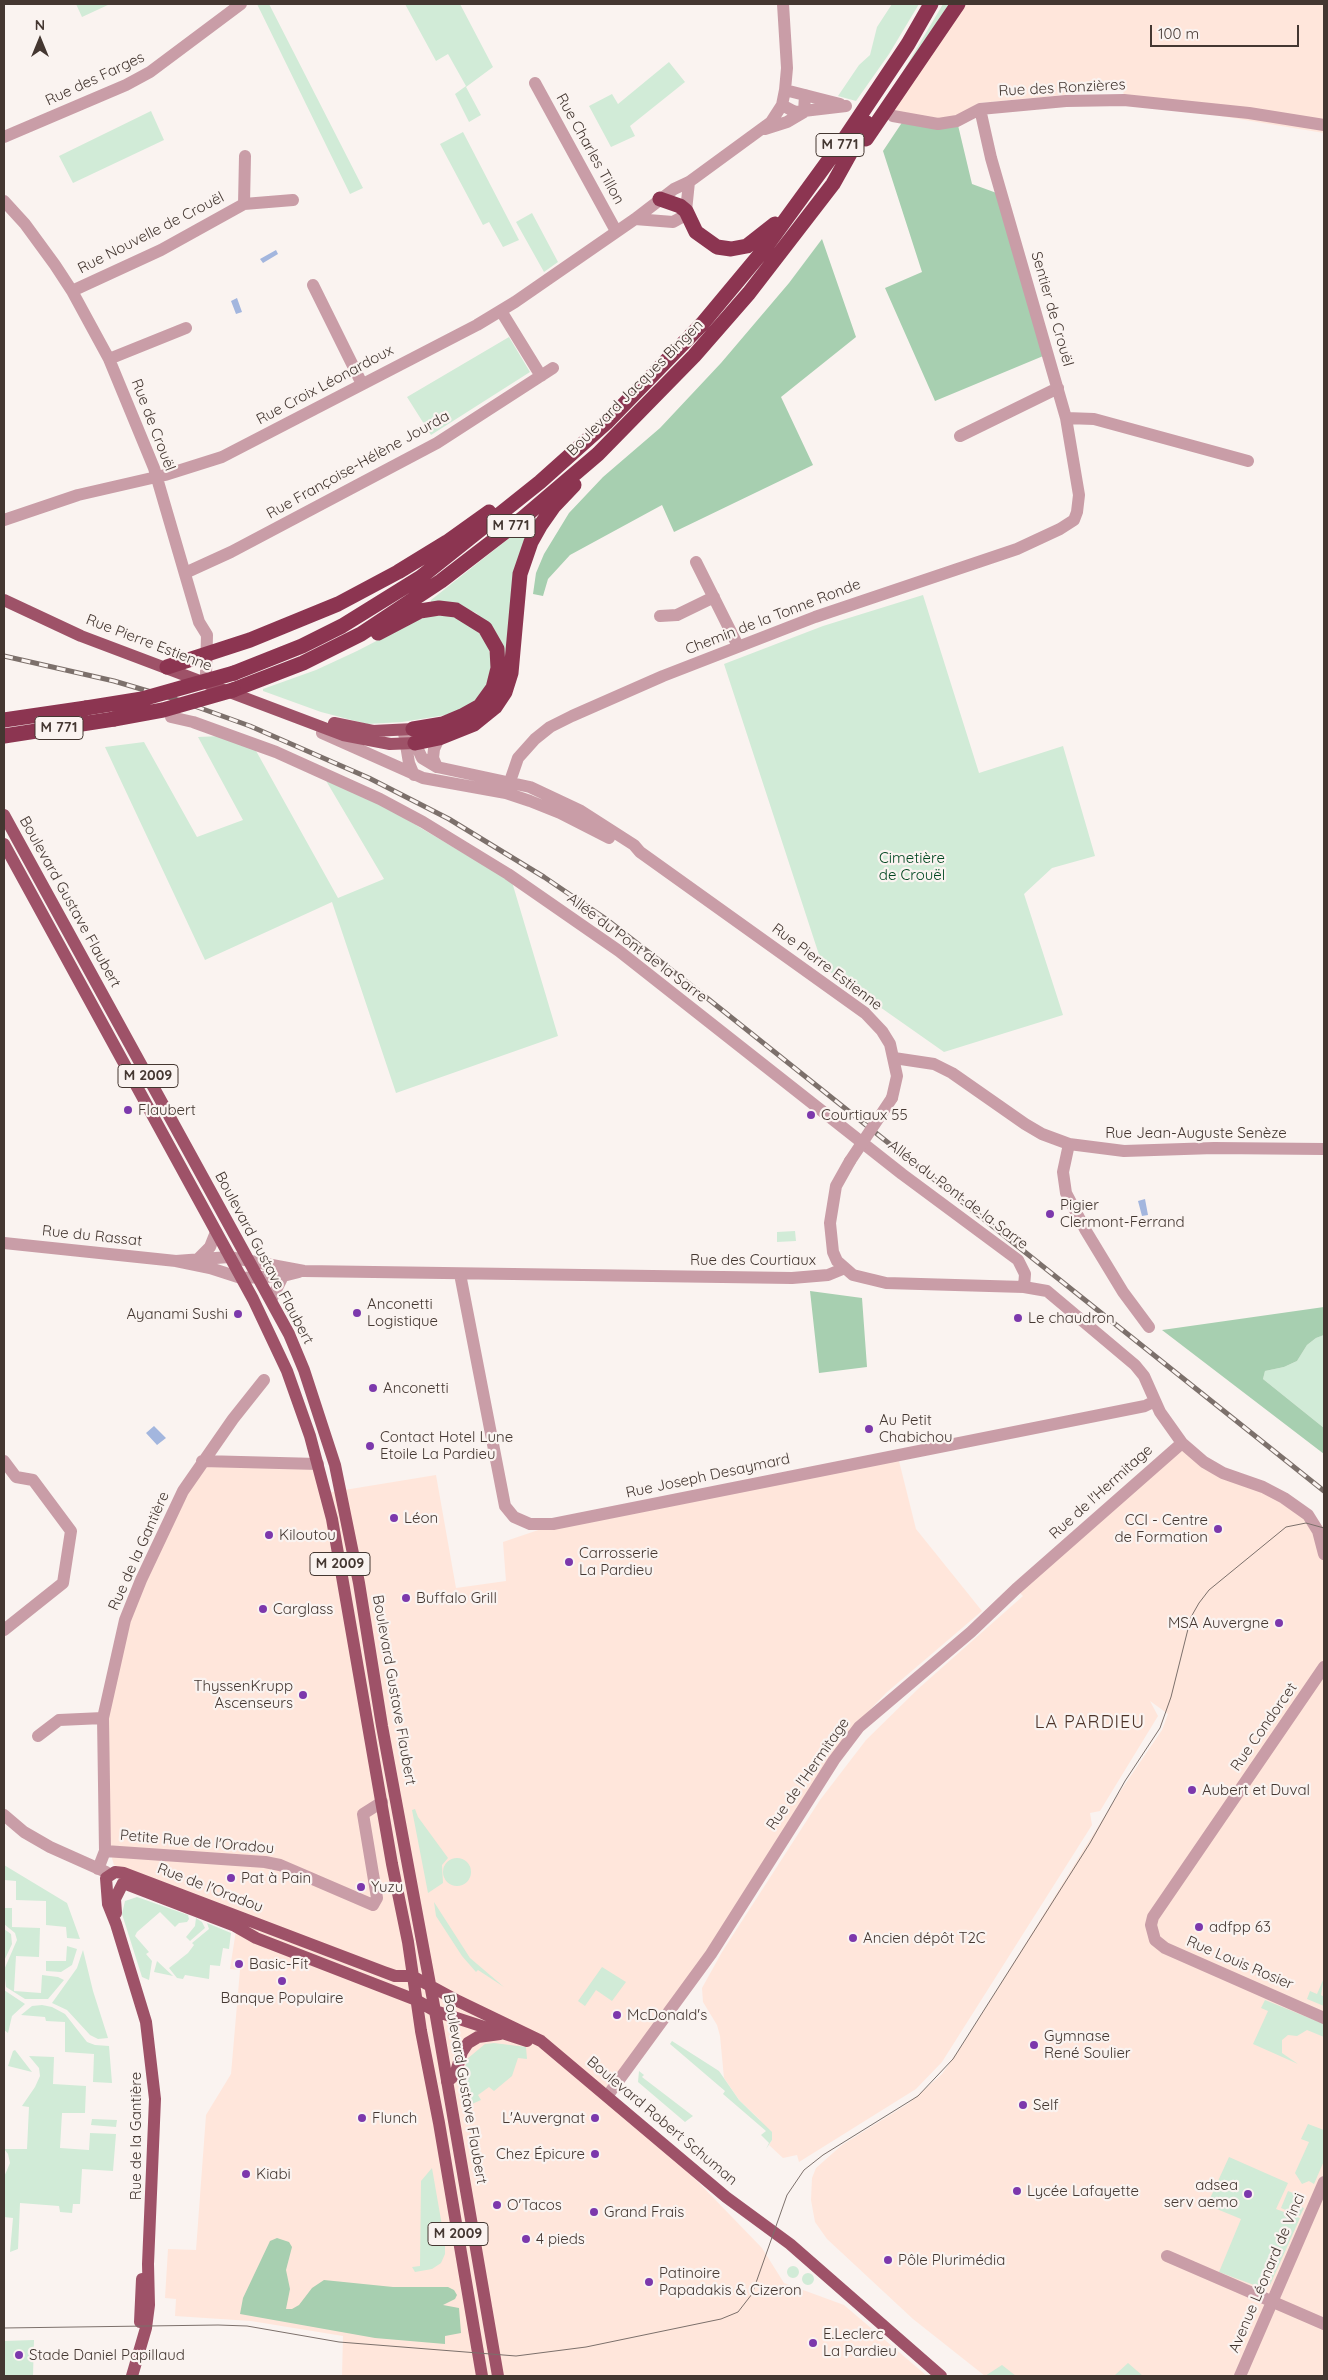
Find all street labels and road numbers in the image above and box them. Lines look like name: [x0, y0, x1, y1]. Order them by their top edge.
street label: Rue des Farges: [43, 48, 147, 110]
street label: Rue des Ronzières: [998, 76, 1126, 100]
street label: Rue Charles Tillon: [552, 90, 628, 208]
road number: M 771: [816, 134, 864, 156]
street label: Rue Nouvelle de Crouël: [75, 188, 227, 278]
street label: Sentier de Crouël: [1027, 249, 1077, 369]
street label: Boulevard Jacques Bingen: [563, 316, 707, 460]
street label: Rue Croix Léonardoux: [253, 341, 397, 429]
street label: Rue de Crouël: [127, 376, 179, 474]
street label: Rue Françoise-Hélène Jourda: [263, 407, 453, 523]
road number: M 771: [487, 514, 535, 538]
street label: Chemin de la Tonne Ronde: [683, 575, 863, 659]
street label: Rue Pierre Estienne: [83, 611, 215, 675]
road number: M 771: [35, 716, 83, 740]
street label: Boulevard Gustave Flaubert: [15, 813, 125, 991]
street label: Allée du Pont de la Sarre: [563, 889, 711, 1007]
street label: Rue Pierre Estienne: [768, 920, 886, 1014]
road number: M 2009: [118, 1064, 178, 1088]
street label: Rue Jean-Auguste Senèze: [1105, 1124, 1287, 1142]
street label: Allée du Pont de la Sarre: [884, 1136, 1032, 1254]
street label: Boulevard Gustave Flaubert: [211, 1169, 317, 1347]
street label: Rue du Rassat: [41, 1222, 143, 1250]
street label: Rue des Courtiaux: [690, 1251, 816, 1269]
street label: Rue de l'Hermitage: [1046, 1441, 1156, 1543]
street label: Rue Joseph Desaymard: [624, 1450, 792, 1502]
street label: Rue de la Gantière: [105, 1489, 173, 1613]
road number: M 2009: [310, 1552, 370, 1576]
street label: Boulevard Gustave Flaubert: [368, 1593, 420, 1787]
street label: Rue Condorcet: [1227, 1679, 1301, 1775]
street label: Rue de l'Hermitage: [763, 1715, 853, 1833]
street label: Petite Rue de l'Oradou: [119, 1826, 275, 1858]
street label: Rue de l'Oradou: [155, 1860, 265, 1916]
street label: Rue Louis Rosier: [1184, 1932, 1296, 1994]
street label: Boulevard Gustave Flaubert: [439, 1992, 491, 2186]
street label: Boulevard Robert Schuman: [583, 2053, 741, 2189]
street label: Rue de la Gantière: [127, 2072, 145, 2200]
street label: Avenue Léonard de Vinci: [1225, 2190, 1309, 2356]
road number: M 2009: [428, 2222, 488, 2246]

